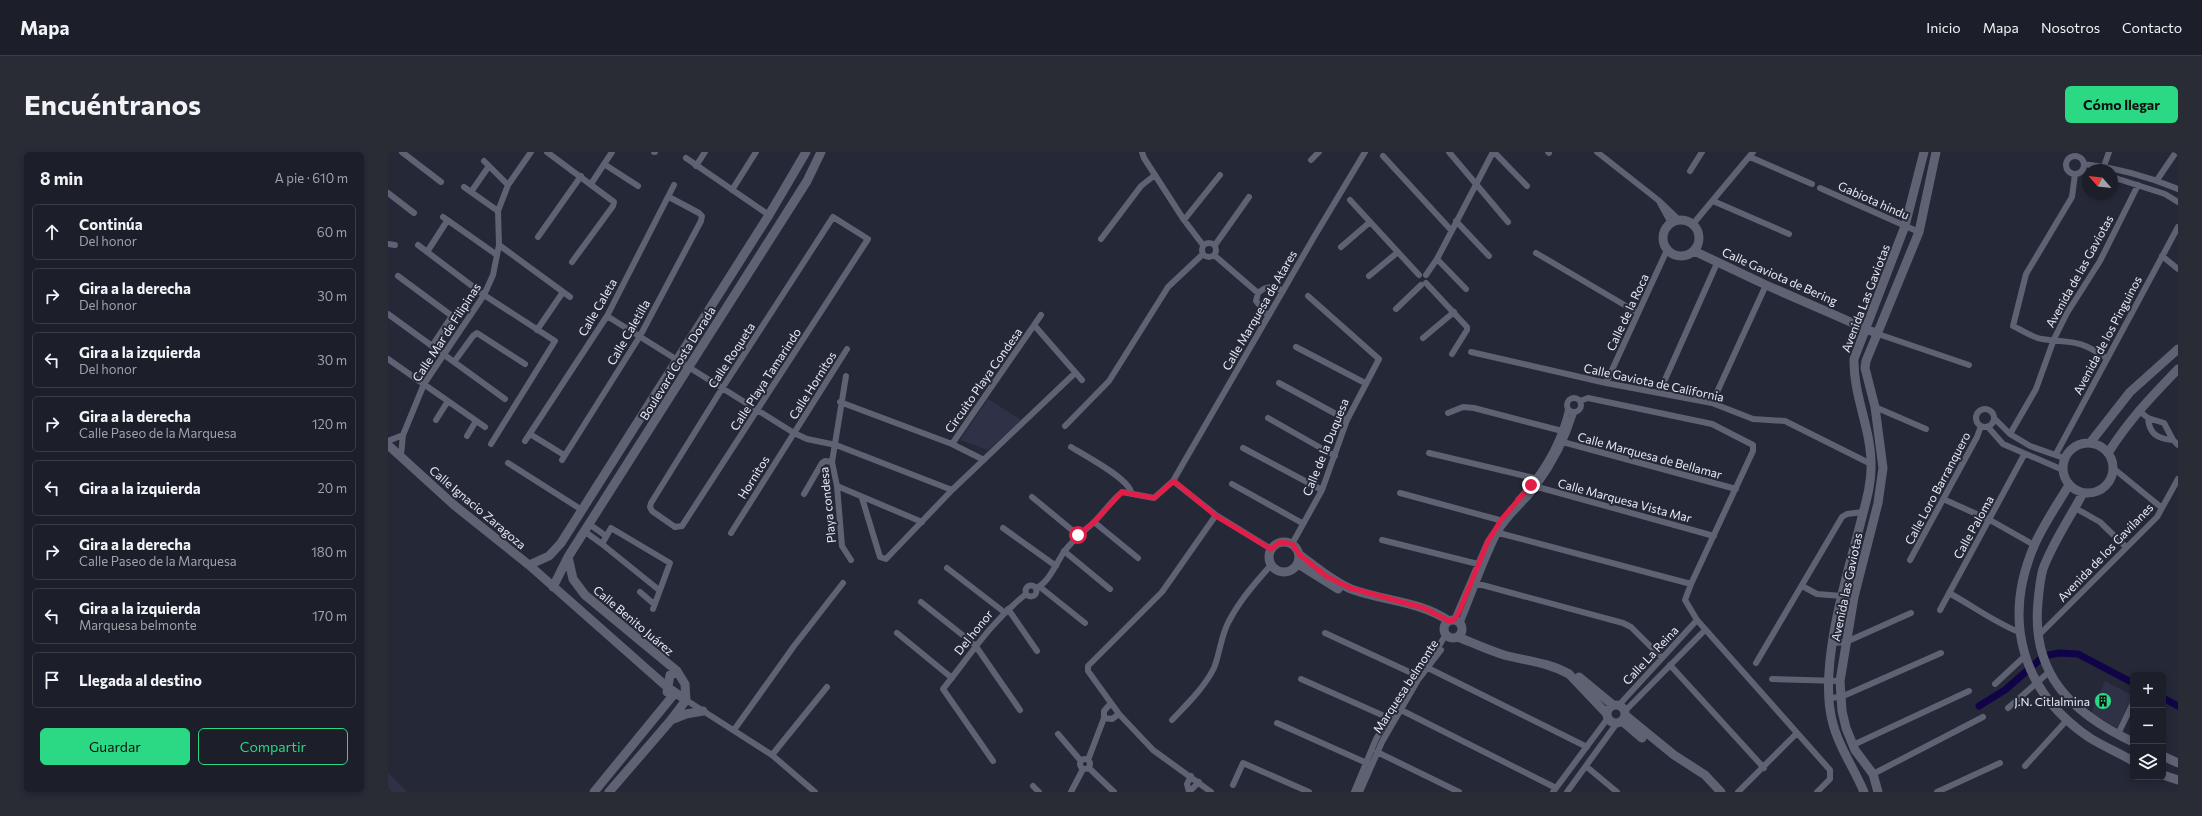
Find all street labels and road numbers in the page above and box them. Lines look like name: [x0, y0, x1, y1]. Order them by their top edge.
street label: Gabiota hindu: [1836, 178, 1912, 222]
street label: Avenida de las Gaviotas: [2042, 212, 2116, 330]
street label: Avenida Las Gaviotas: [1838, 242, 1892, 354]
street label: Calle Gaviota de Bering: [1720, 244, 1840, 308]
street label: Calle Marquesa de Atares: [1219, 247, 1299, 373]
street label: Calle de la Roca: [1603, 271, 1651, 353]
street label: Avenida de los Pinguinos: [2070, 273, 2144, 397]
street label: Calle Caleta: [575, 276, 619, 338]
street label: Calle Mar de Filipinas: [409, 280, 483, 384]
street label: Calle Caletilla: [604, 297, 652, 367]
street label: Boulevard Costa Dorada: [636, 304, 718, 422]
street label: Calle Roqueta: [705, 320, 757, 390]
street label: Calle Playa Tamarindo: [727, 325, 803, 433]
street label: Circuito Playa Condesa: [942, 325, 1024, 435]
street label: Calle Hornitos: [786, 348, 838, 422]
street label: Calle Gaviota de California: [1583, 360, 1725, 404]
street label: Calle de la Duquesa: [1299, 396, 1351, 498]
street label: Calle Marquesa de Bellamar: [1576, 429, 1724, 481]
street label: Calle Loro Barranquero: [1901, 429, 1973, 547]
street label: Hornitos: [734, 453, 772, 501]
street label: Calle Ignacio Zaragoza: [427, 462, 529, 552]
street label: Playa condesa: [816, 466, 838, 544]
street label: Calle Marquesa Vista Mar: [1556, 475, 1694, 525]
street label: Calle Paloma: [1950, 493, 1996, 561]
street label: Avenida de los Gavilanes: [2054, 500, 2156, 604]
street label: Avenida las Gaviotas: [1828, 531, 1864, 643]
street label: Calle Benito Juárez: [590, 582, 677, 659]
street label: Del honor: [951, 607, 995, 657]
street label: Calle La Reina: [1619, 623, 1681, 687]
street label: Marquesa belmonte: [1370, 637, 1440, 735]

